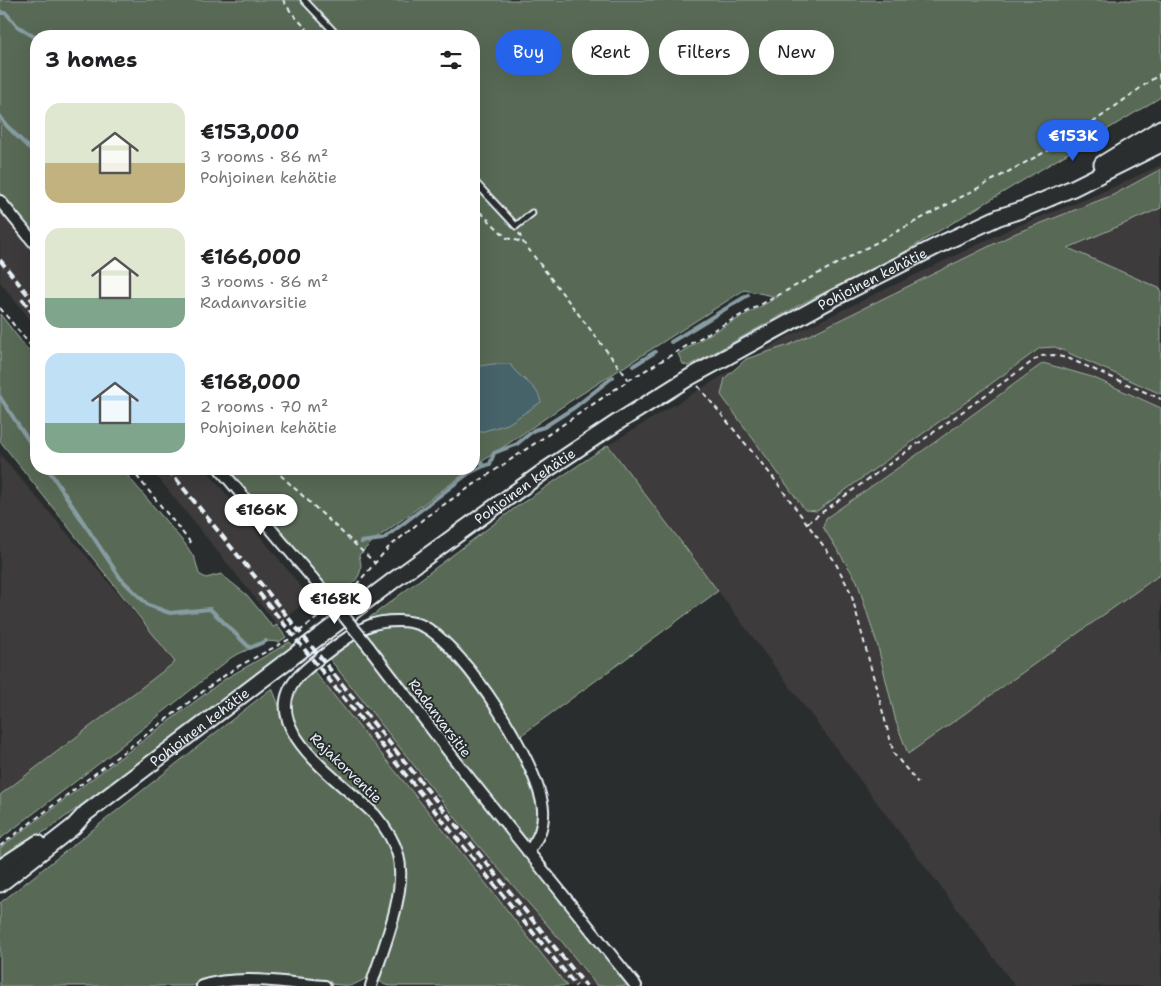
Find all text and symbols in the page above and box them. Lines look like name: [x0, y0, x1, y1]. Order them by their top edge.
chip: Buy: [495, 30, 562, 75]
chip: Rent: [572, 30, 649, 75]
chip: Filters: [659, 30, 749, 75]
chip: New: [759, 30, 834, 75]
text: 3 homes: [45, 46, 137, 74]
icon: filters: [437, 46, 465, 74]
text: €153,000: [200, 118, 299, 146]
pin: €153K: [1038, 120, 1108, 162]
icon: home: [85, 123, 145, 183]
text: €153K: [1048, 125, 1098, 146]
text: 3 rooms · 86 m²: [200, 146, 328, 167]
text: Pohjoinen kehätie: [200, 167, 337, 188]
text: €166,000: [200, 243, 301, 271]
street label: Pohjoinen kehätie: [815, 244, 930, 314]
icon: home: [85, 248, 145, 308]
text: 3 rooms · 86 m²: [200, 271, 328, 292]
text: Radanvarsitie: [200, 292, 307, 313]
text: €168,000: [200, 368, 301, 396]
icon: home: [85, 373, 145, 433]
text: 2 rooms · 70 m²: [200, 396, 328, 417]
text: Pohjoinen kehätie: [200, 417, 337, 438]
street label: Pohjoinen kehätie: [471, 444, 579, 528]
pin: €166K: [226, 494, 296, 536]
text: €166K: [236, 499, 286, 520]
pin: €168K: [300, 582, 370, 625]
text: €168K: [310, 588, 360, 609]
street label: Radanvarsitie: [405, 675, 475, 761]
street label: Pohjoinen kehätie: [146, 684, 253, 771]
street label: Rajakorventie: [306, 729, 386, 807]

